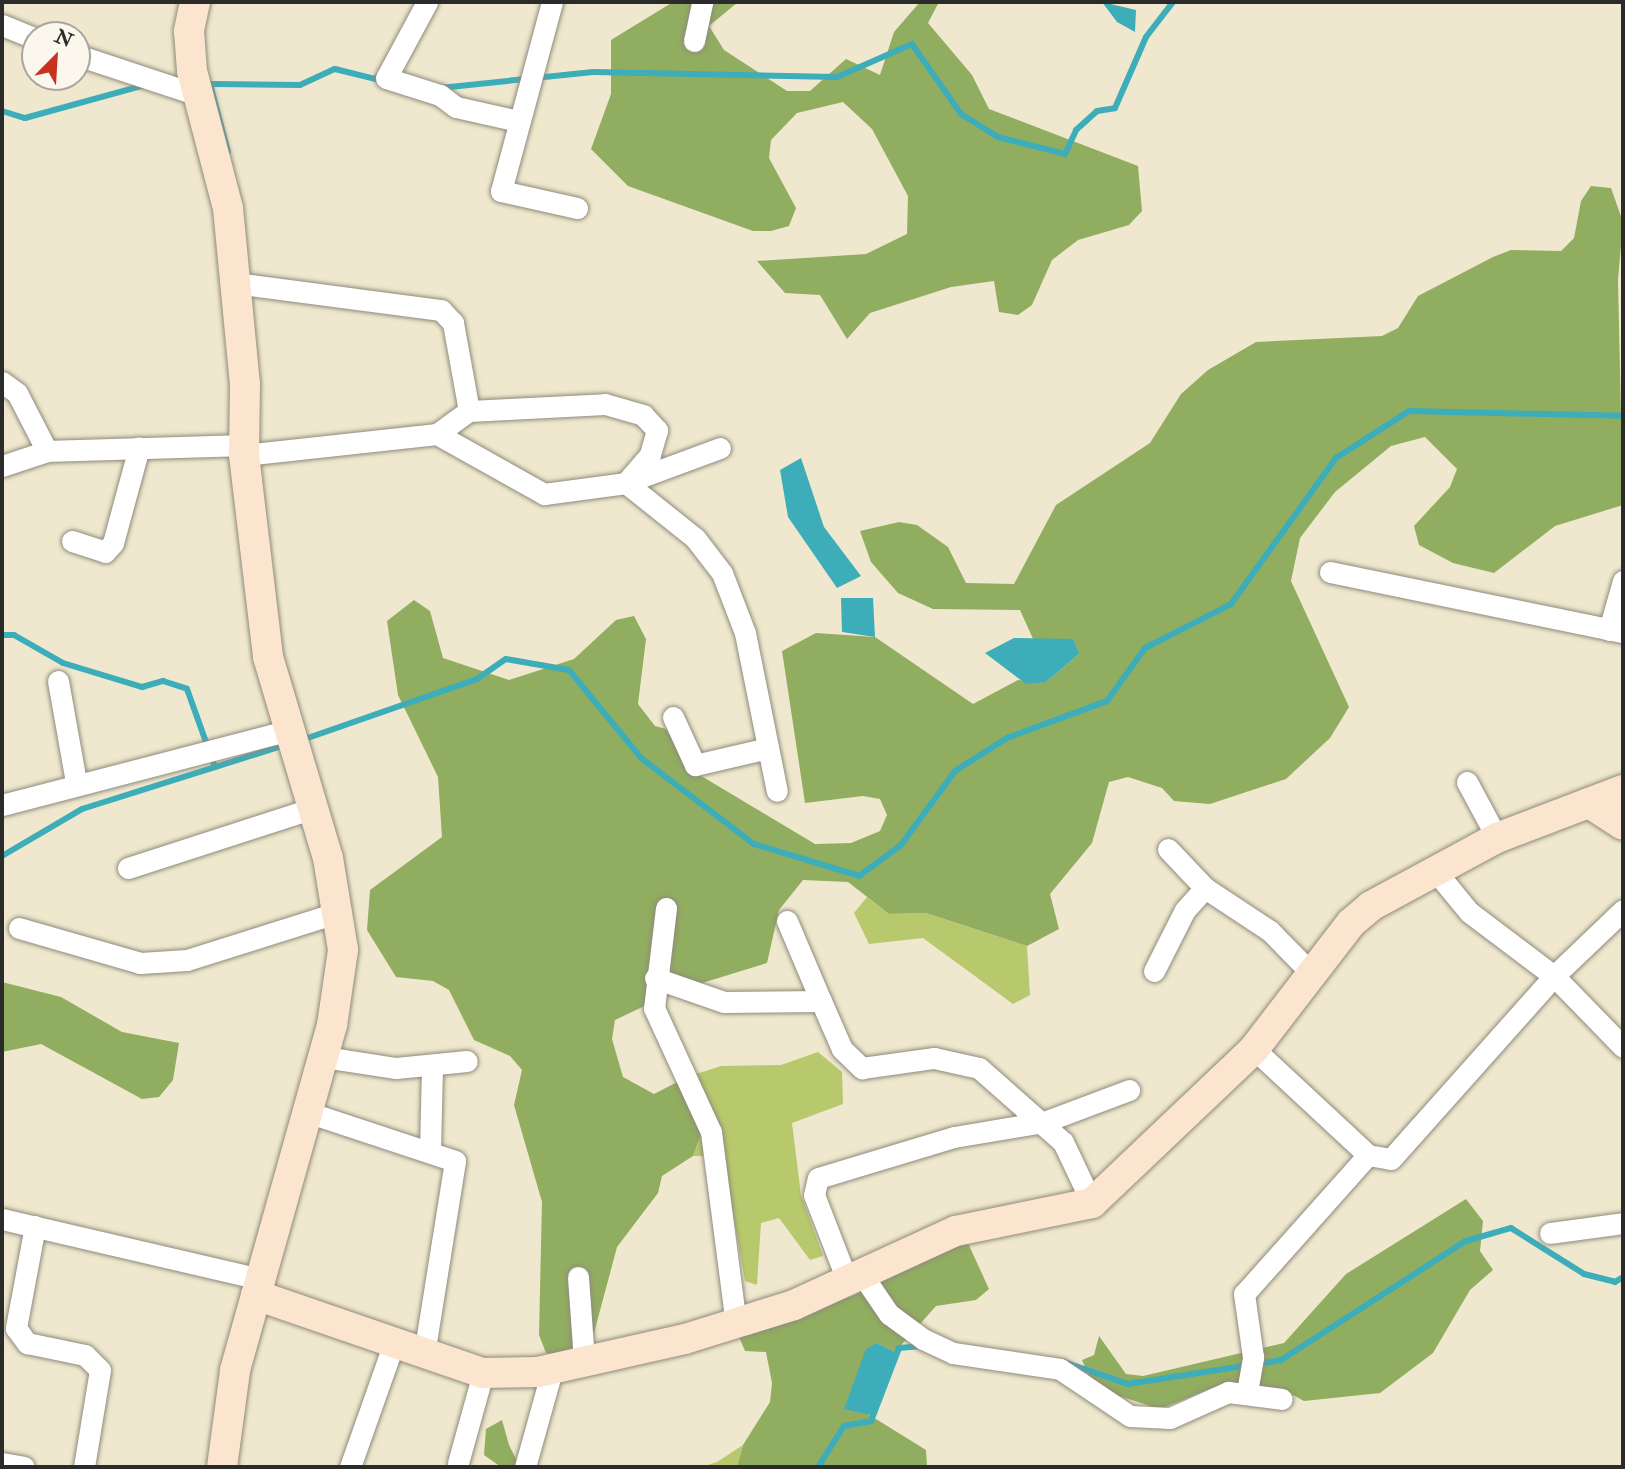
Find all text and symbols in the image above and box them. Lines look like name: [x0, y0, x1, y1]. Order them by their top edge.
north arrow: [21, 21, 91, 91]
text: N: [51, 24, 76, 53]

